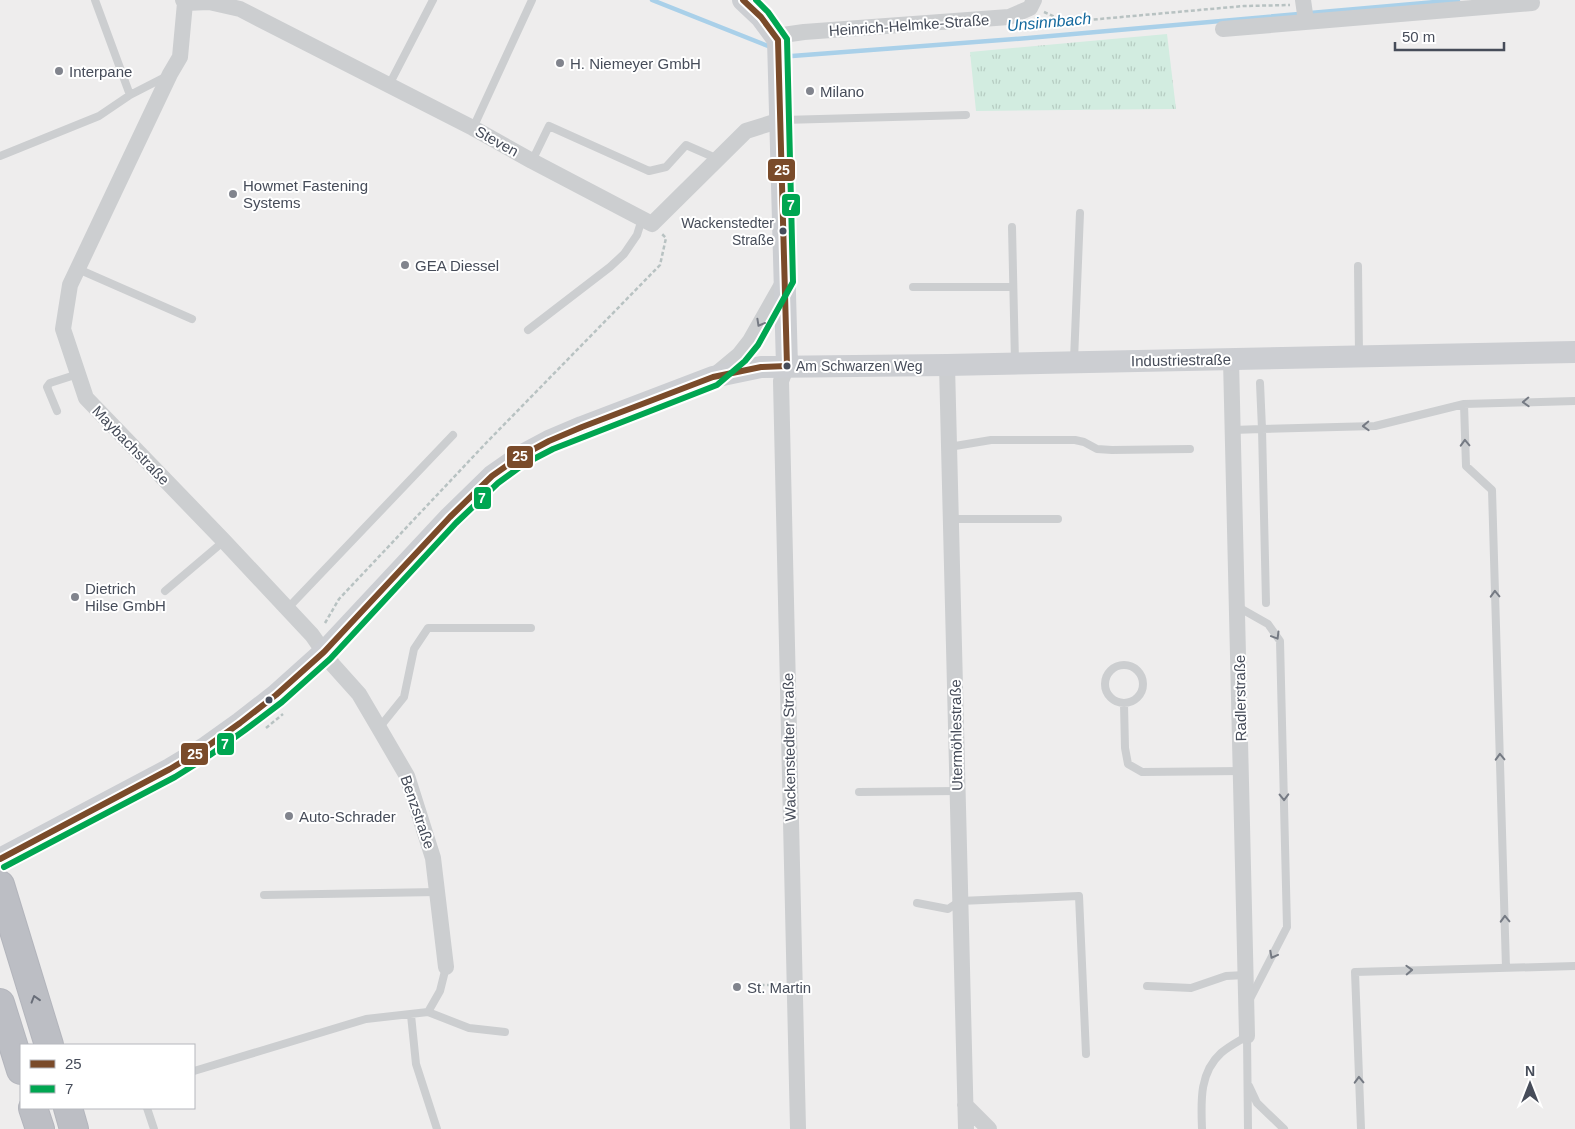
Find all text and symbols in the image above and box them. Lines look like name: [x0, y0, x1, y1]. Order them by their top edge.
water label: Unsinnbach: [1006, 10, 1092, 34]
street label: Heinrich-Helmke-Straße: [828, 11, 990, 39]
scale bar: [1395, 20, 1504, 52]
text: 50 m: [1402, 28, 1435, 45]
place label: H. Niemeyer GmbH: [570, 55, 701, 72]
marker: H. Niemeyer GmbH: [554, 57, 566, 69]
place label: Interpane: [69, 63, 132, 80]
marker: Interpane: [53, 65, 65, 77]
place label: Milano: [820, 83, 864, 100]
marker: Milano: [804, 85, 816, 97]
street label: Steven: [472, 122, 522, 160]
line badge: 25: [767, 158, 796, 182]
text: 25: [774, 162, 790, 178]
place label: Howmet Fastening Systems: [243, 177, 368, 211]
marker: Howmet Fastening Systems: [227, 188, 239, 200]
line badge: 7: [781, 193, 801, 217]
text: 7: [787, 197, 795, 213]
place label: Wackenstedter Straße: [681, 215, 774, 248]
marker: Wackenstedter Straße: [778, 226, 788, 236]
place label: GEA Diessel: [415, 257, 499, 274]
marker: GEA Diessel: [399, 259, 411, 271]
one-way arrow: [756, 318, 766, 327]
street label: Industriestraße: [1131, 351, 1231, 369]
place label: Am Schwarzen Weg: [796, 358, 923, 374]
marker: Am Schwarzen Weg: [782, 361, 792, 371]
one-way arrow: [1522, 397, 1530, 407]
street label: Maybachstraße: [89, 402, 173, 488]
one-way arrow: [1362, 421, 1370, 431]
one-way arrow: [1460, 439, 1471, 447]
line badge: 25: [506, 445, 534, 469]
text: 25: [512, 448, 528, 464]
line badge: 7: [473, 486, 492, 510]
text: 7: [478, 490, 486, 506]
place label: Dietrich Hilse GmbH: [85, 580, 166, 614]
one-way arrow: [1490, 590, 1501, 598]
marker: Dietrich Hilse GmbH: [69, 591, 81, 603]
one-way arrow: [1269, 630, 1279, 639]
street label: Radlerstraße: [1231, 655, 1249, 741]
street label: Wackenstedter Straße: [779, 673, 799, 821]
street label: Utermöhlestraße: [947, 679, 965, 791]
unlabelled marker: [264, 695, 274, 705]
line badge: 7: [216, 732, 235, 756]
text: 7: [221, 736, 229, 752]
line badge: 25: [180, 742, 209, 766]
text: 25: [187, 746, 203, 762]
one-way arrow: [1495, 752, 1505, 760]
street label: Benzstraße: [397, 773, 439, 851]
one-way arrow: [1279, 793, 1289, 801]
place label: Auto-Schrader: [299, 808, 396, 825]
marker: Auto-Schrader: [283, 810, 295, 822]
one-way arrow: [1500, 915, 1510, 922]
one-way arrow: [1269, 950, 1279, 959]
one-way arrow: [1405, 965, 1413, 976]
place label: St. Martin: [747, 979, 811, 996]
marker: St. Martin: [731, 981, 743, 993]
one-way arrow: [30, 995, 40, 1003]
legend: [20, 1044, 195, 1109]
text: 25: [65, 1055, 82, 1072]
north arrow: [1505, 1059, 1555, 1109]
text: N: [1525, 1063, 1535, 1079]
one-way arrow: [1354, 1076, 1364, 1084]
text: 7: [65, 1080, 73, 1097]

